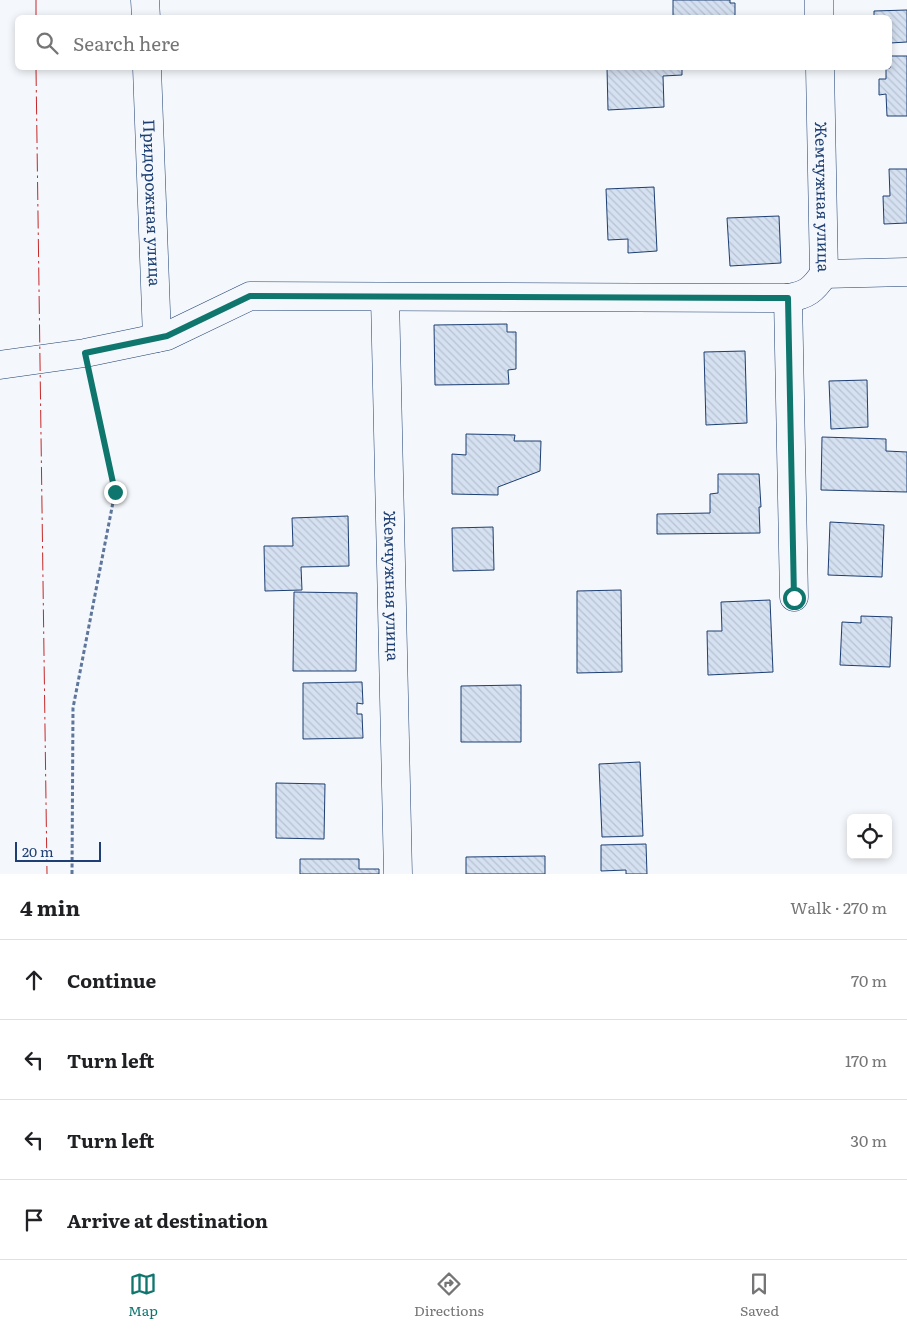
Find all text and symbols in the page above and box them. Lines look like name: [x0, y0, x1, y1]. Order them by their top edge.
search box: [15, 15, 892, 70]
icon: search: [33, 29, 61, 57]
text: Search here: [73, 29, 180, 57]
street label: Придорожная улица: [138, 119, 168, 287]
street label: Жемчужная улица: [810, 122, 837, 273]
route end: [104, 481, 127, 504]
street label: Жемчужная улица: [379, 510, 406, 662]
route start: [783, 587, 806, 610]
map controls: [847, 814, 892, 859]
button: locate: [847, 814, 892, 859]
scale bar: [15, 839, 101, 862]
text: 20 m: [22, 841, 54, 861]
text: 4 min: [20, 891, 80, 922]
text: Walk · 270 m: [790, 895, 887, 919]
icon: ahead: [20, 966, 48, 994]
text: Continue: [67, 966, 156, 994]
text: 70 m: [851, 968, 887, 992]
icon: left: [20, 1046, 48, 1074]
text: Turn left: [67, 1046, 154, 1074]
text: 170 m: [845, 1048, 887, 1072]
icon: left: [20, 1126, 48, 1154]
text: Turn left: [67, 1126, 154, 1154]
text: 30 m: [850, 1128, 887, 1152]
icon: arrive: [20, 1206, 48, 1234]
text: Arrive at destination: [67, 1206, 268, 1234]
tab: Map: [128, 1270, 158, 1320]
tab: Directions: [414, 1270, 484, 1320]
tab: Saved: [740, 1270, 779, 1320]

